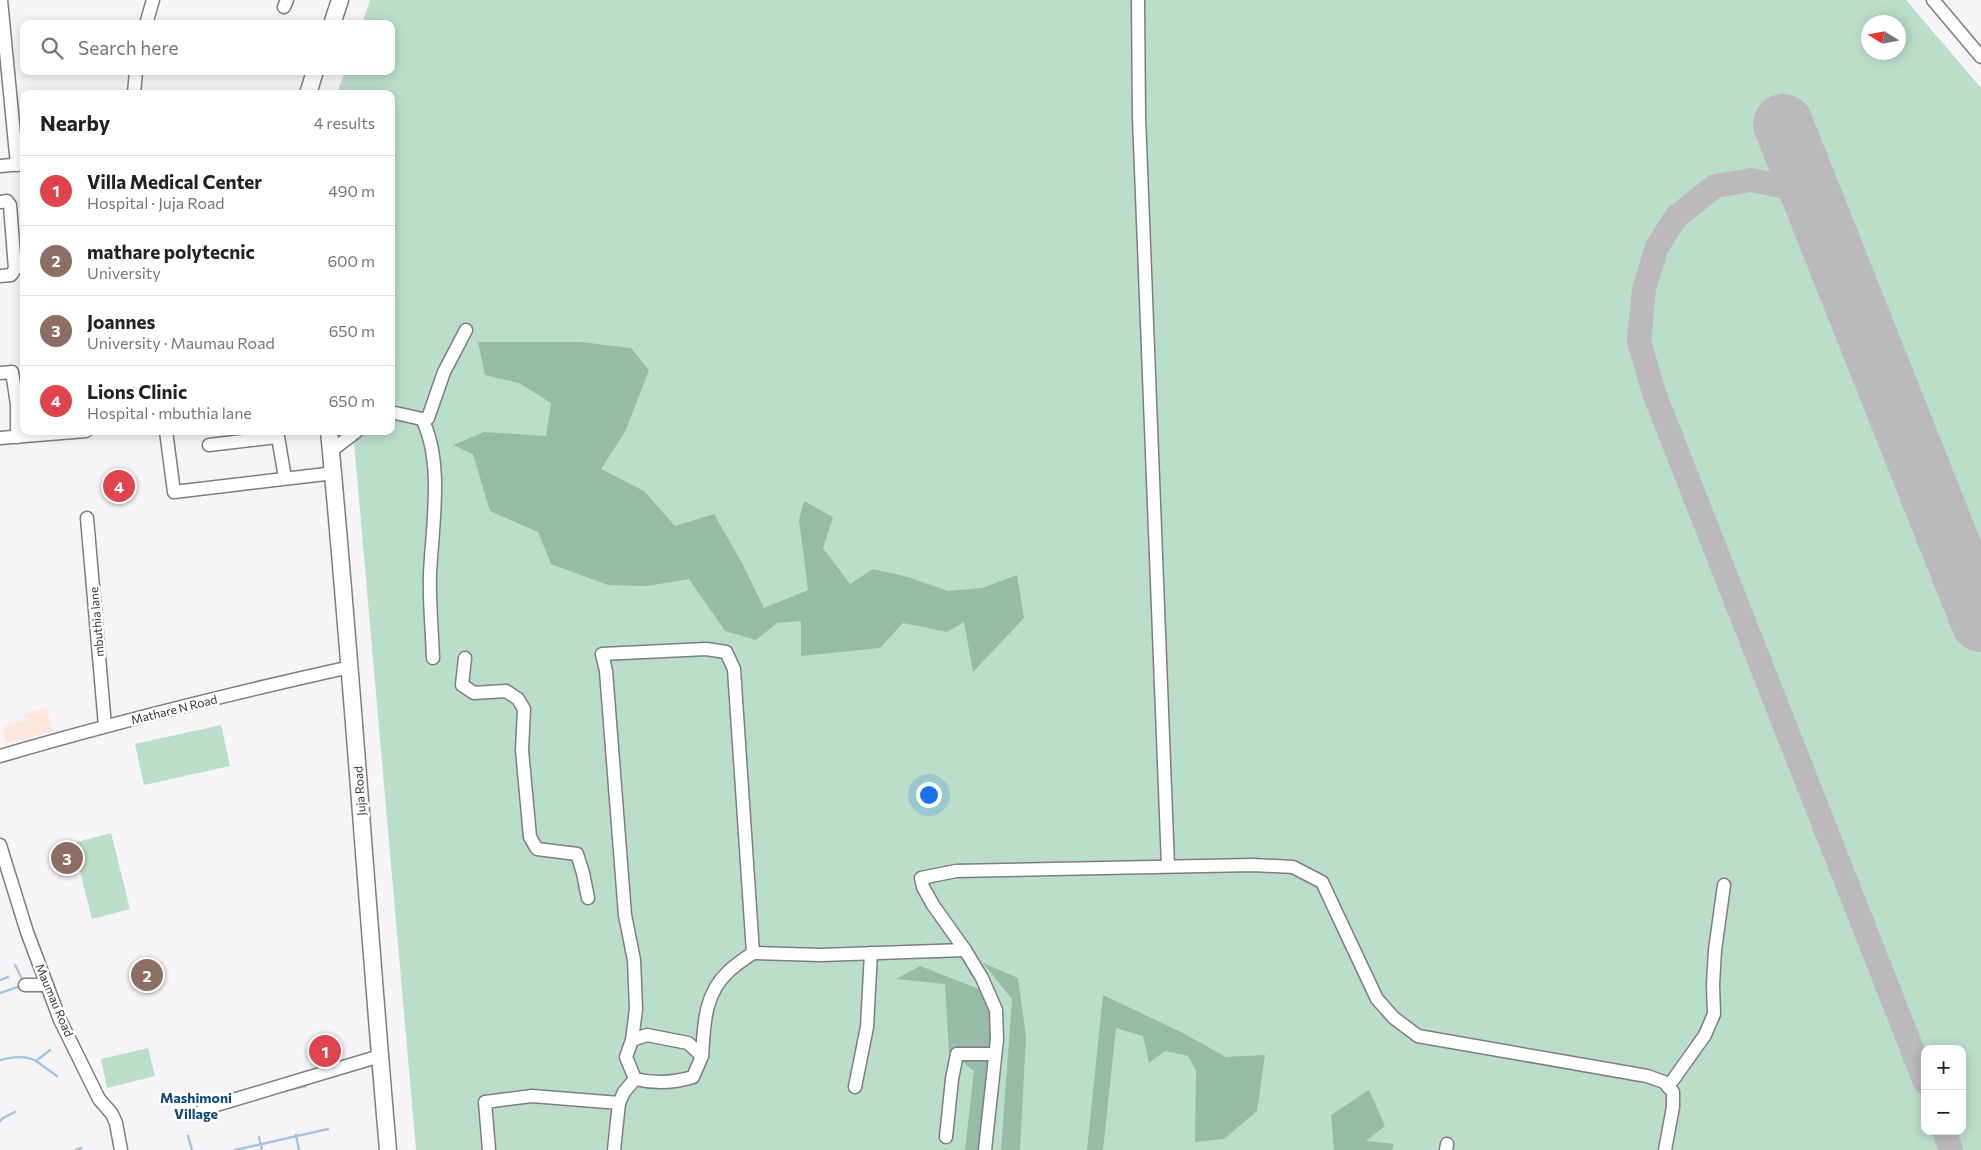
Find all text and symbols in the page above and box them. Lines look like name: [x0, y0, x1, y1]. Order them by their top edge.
north arrow: [1861, 15, 1906, 60]
search box: [20, 20, 395, 75]
icon: search: [38, 34, 66, 62]
text: Search here: [78, 36, 178, 59]
text: Nearby: [40, 110, 110, 135]
text: 4 results: [314, 113, 375, 132]
text: Villa Medical Center: [87, 170, 262, 193]
text: 1: [52, 181, 60, 200]
text: 490 m: [328, 181, 375, 200]
text: Hospital · Juja Road: [87, 193, 225, 212]
text: mathare polytecnic: [87, 240, 255, 263]
text: 2: [51, 251, 61, 270]
text: 600 m: [327, 251, 375, 270]
text: University: [87, 263, 161, 282]
text: Joannes: [87, 310, 155, 333]
text: 3: [51, 321, 61, 340]
text: 650 m: [329, 321, 375, 340]
text: University · Maumau Road: [87, 333, 275, 352]
text: Lions Clinic: [87, 380, 187, 403]
text: 4: [51, 391, 61, 410]
text: 650 m: [329, 391, 375, 410]
text: Hospital · mbuthia lane: [87, 403, 252, 422]
pin: 4: [103, 467, 135, 505]
street label: mbuthia lane: [86, 586, 106, 658]
street label: Mathare N Road: [129, 692, 219, 726]
street label: Juja Road: [350, 766, 369, 816]
your location: [916, 782, 942, 808]
pin: 3: [51, 839, 83, 877]
pin: 2: [131, 956, 163, 994]
street label: Maumau Road: [33, 961, 77, 1039]
pin: 1: [309, 1032, 341, 1070]
map controls: [1921, 1045, 1966, 1135]
button: +: [1921, 1045, 1966, 1090]
district label: Mashimoni Village: [160, 1089, 232, 1122]
button: −: [1921, 1090, 1966, 1135]

